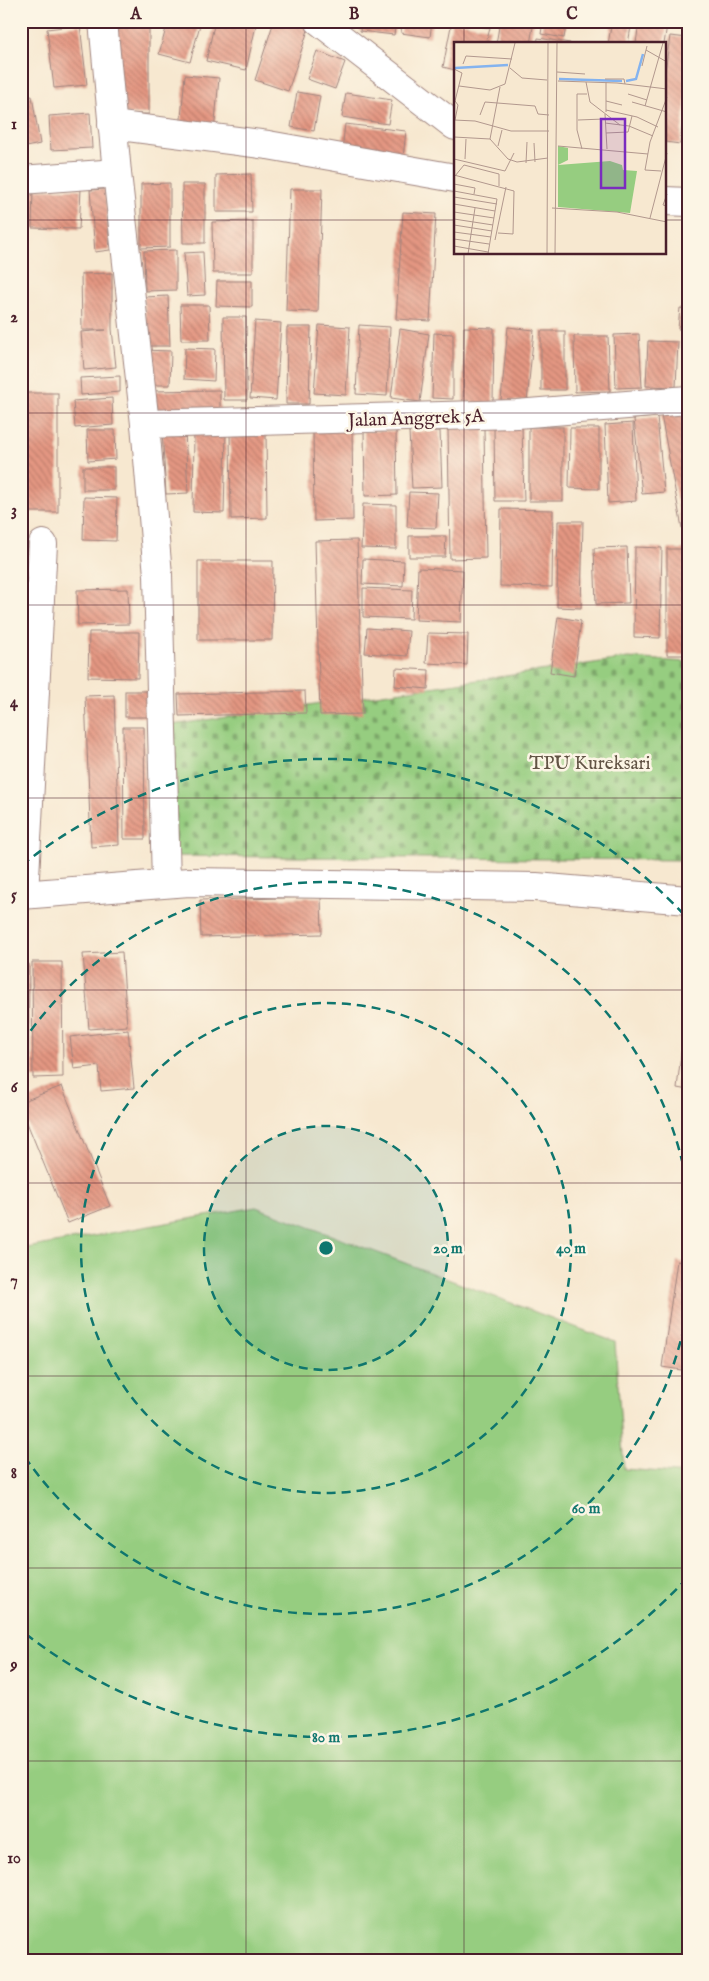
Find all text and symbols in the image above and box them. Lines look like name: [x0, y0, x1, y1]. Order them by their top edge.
text: A: [130, 5, 143, 25]
text: B: [349, 5, 360, 25]
text: C: [566, 5, 578, 25]
inset map: [454, 42, 666, 255]
text: 1: [11, 115, 17, 135]
text: 2: [10, 308, 18, 328]
street label: Jalan Anggrek 5A: [345, 405, 486, 433]
text: 3: [11, 501, 17, 521]
text: 4: [10, 693, 19, 713]
park label: TPU Kureksari: [529, 752, 651, 776]
text: 5: [11, 886, 17, 906]
text: 6: [11, 1078, 19, 1098]
centre of rings: [317, 1239, 335, 1257]
text: 20 m: [433, 1239, 463, 1258]
text: 40 m: [556, 1239, 586, 1258]
text: 7: [10, 1271, 18, 1291]
text: 8: [11, 1464, 17, 1484]
text: 60 m: [572, 1499, 601, 1518]
text: 9: [10, 1656, 18, 1676]
text: 80 m: [312, 1728, 340, 1747]
text: 10: [7, 1849, 21, 1869]

